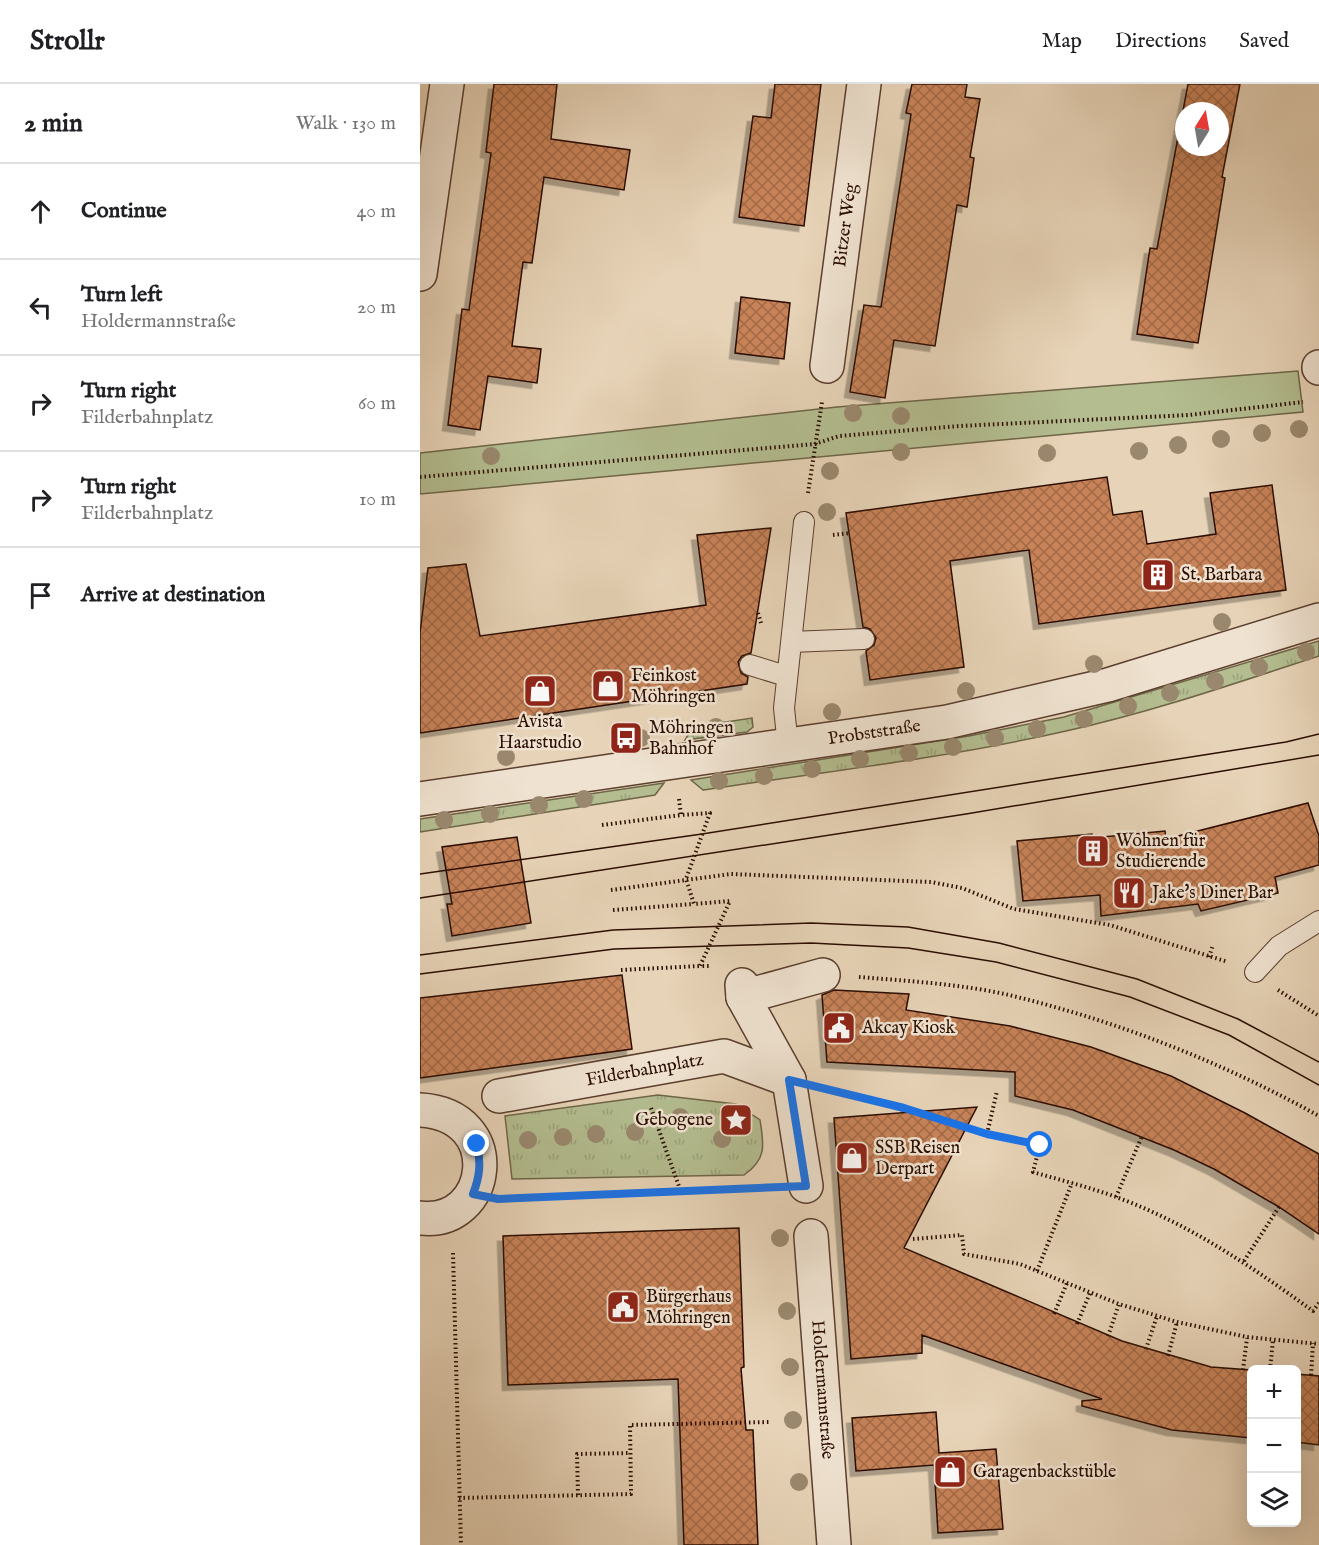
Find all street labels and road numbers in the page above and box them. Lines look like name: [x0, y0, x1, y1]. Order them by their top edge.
street label: Bitzer Weg: [829, 182, 862, 269]
street label: Probststraße: [826, 715, 922, 751]
street label: Filderbahnplatz: [584, 1048, 705, 1092]
street label: Holdermannstraße: [806, 1319, 839, 1460]

